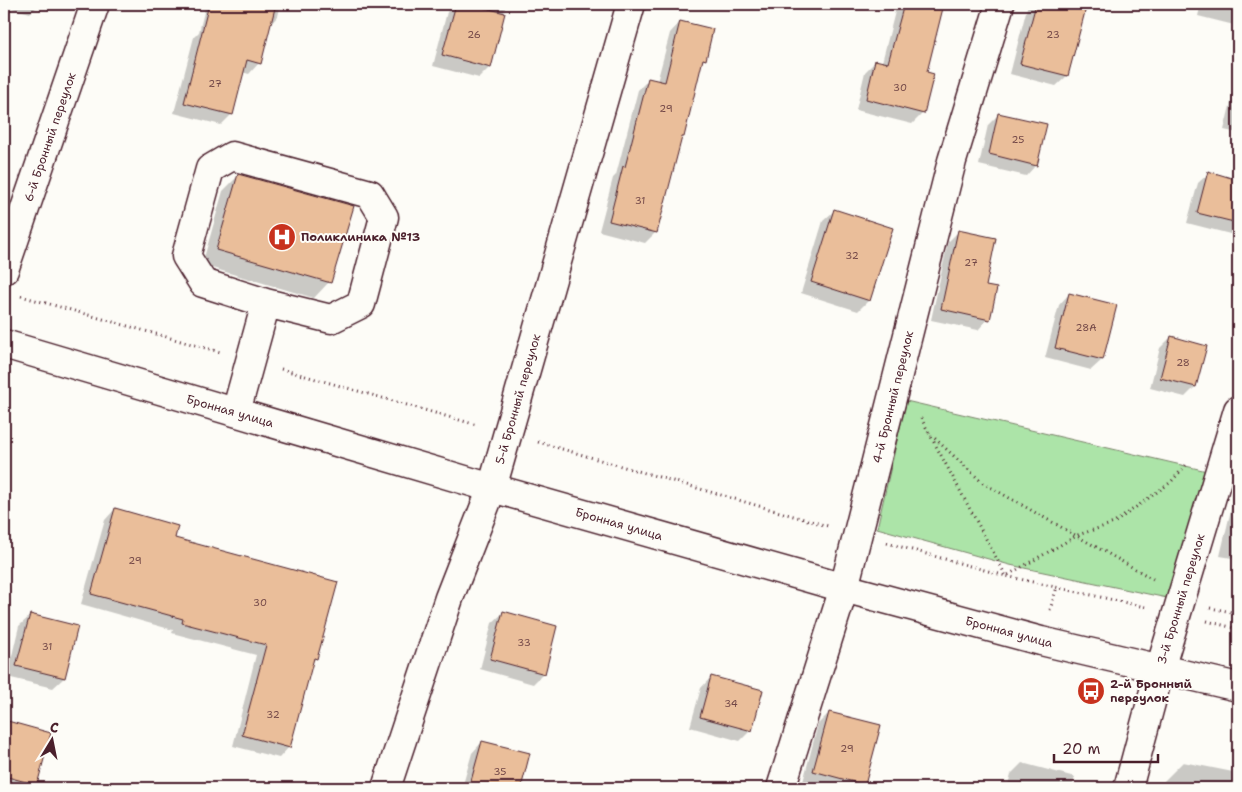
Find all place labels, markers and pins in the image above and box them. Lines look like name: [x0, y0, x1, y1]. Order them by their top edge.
hospital icon: Поликлиника №13: [267, 222, 297, 252]
place label: Поликлиника №13: [301, 229, 420, 245]
bus stop icon: 2-й Бронный переулок: [1076, 676, 1106, 706]
place label: 2-й Бронный переулок: [1110, 676, 1193, 706]

